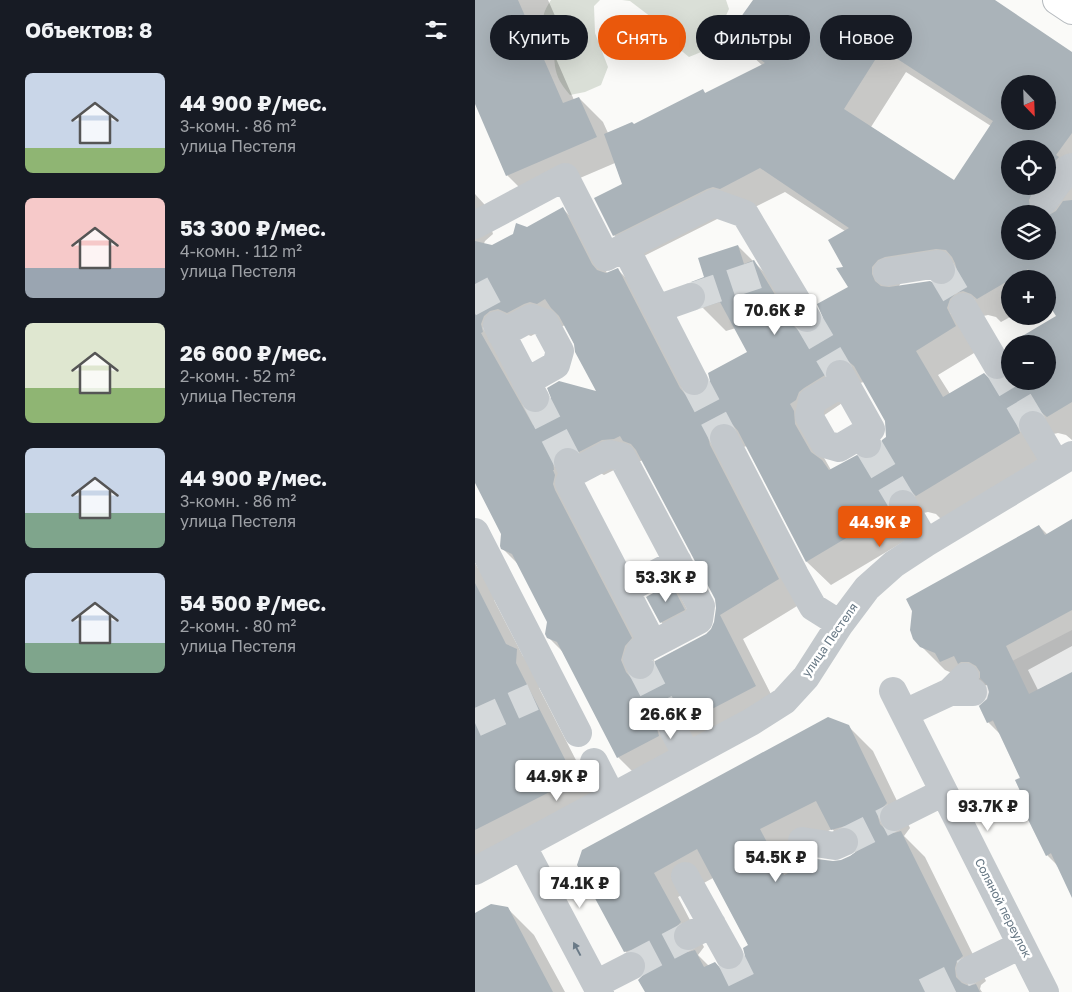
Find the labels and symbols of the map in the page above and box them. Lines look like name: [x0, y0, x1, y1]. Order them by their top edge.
north arrow: [1001, 75, 1056, 130]
pin: 70.6K ₽: [729, 294, 821, 336]
pin: 44.9K ₽: [834, 506, 926, 548]
pin: 53.3K ₽: [620, 560, 712, 603]
street label: улица Пестеля: [798, 600, 861, 680]
pin: 26.6K ₽: [625, 698, 717, 740]
pin: 44.9K ₽: [511, 760, 603, 802]
pin: 93.7K ₽: [942, 790, 1034, 832]
pin: 54.5K ₽: [730, 840, 822, 883]
street label: Соляной переулок: [972, 855, 1035, 960]
pin: 74.1K ₽: [534, 866, 626, 909]
one-way arrow: [573, 942, 581, 956]

